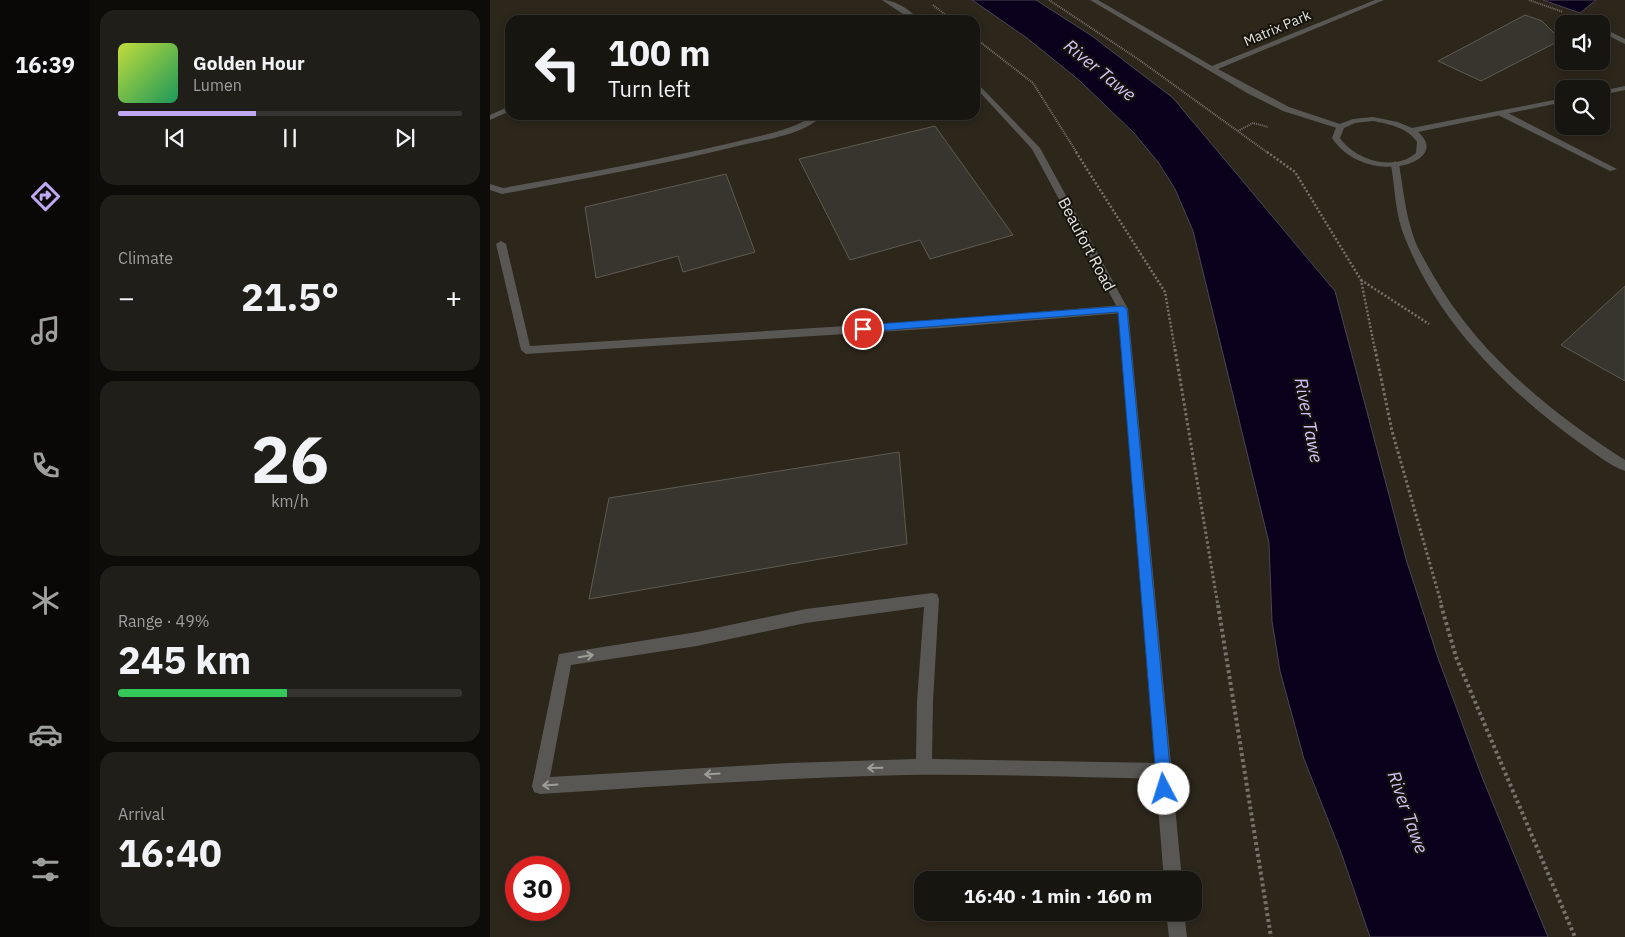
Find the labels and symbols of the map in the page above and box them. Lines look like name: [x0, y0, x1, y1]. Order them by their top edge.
street label: Matrix Park: [1241, 6, 1314, 50]
water label: River Tawe: [1059, 34, 1141, 106]
street label: Beaufort Road: [1054, 194, 1120, 294]
pin: [842, 308, 884, 350]
water label: River Tawe: [1289, 376, 1329, 464]
one-way arrow: [578, 650, 594, 660]
position arrow: [1137, 762, 1189, 814]
one-way arrow: [867, 763, 883, 772]
water label: River Tawe: [1382, 768, 1434, 856]
one-way arrow: [705, 770, 721, 779]
one-way arrow: [543, 781, 559, 790]
speed limit sign: 30: [505, 856, 570, 921]

